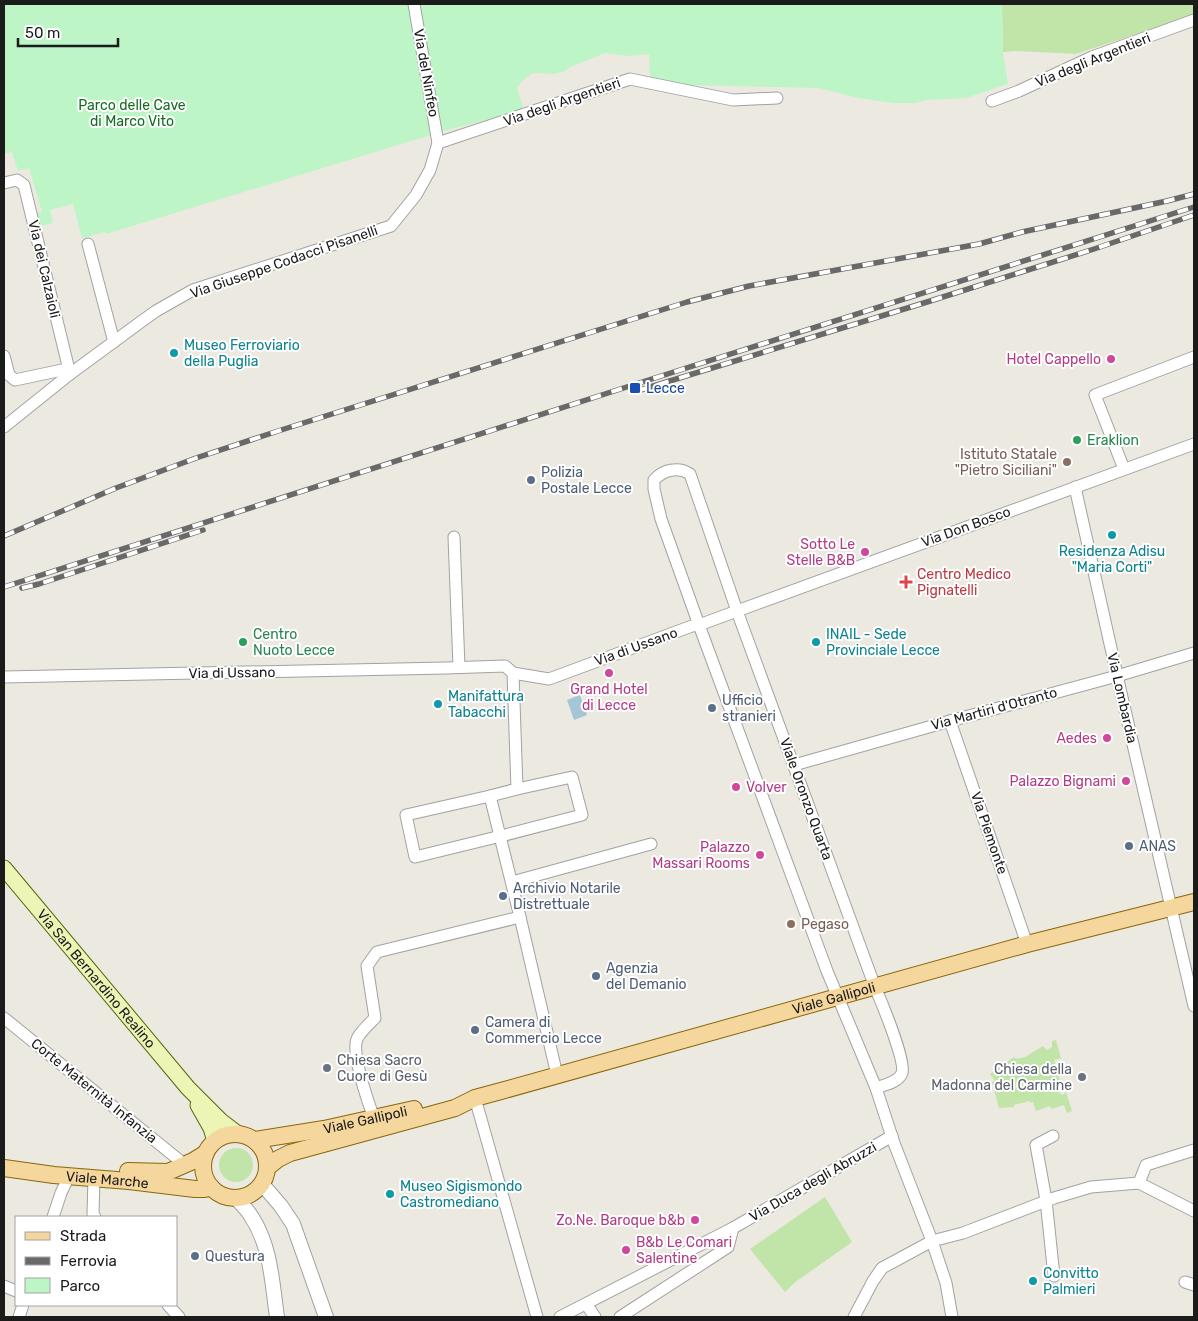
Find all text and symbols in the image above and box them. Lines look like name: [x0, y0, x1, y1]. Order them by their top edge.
scale bar: [18, 15, 118, 47]
text: 50 m: [25, 24, 60, 42]
street label: Via del Ninfeo: [410, 28, 442, 118]
street label: Via degli Argentieri: [1033, 29, 1153, 91]
street label: Via degli Argentieri: [501, 74, 623, 130]
park label: Parco delle Cave di Marco Vito: [78, 97, 186, 130]
street label: Via dei Calzaioli: [24, 218, 64, 320]
street label: Via Giuseppe Codacci Pisanelli: [188, 222, 380, 302]
place label: Museo Ferroviario della Puglia: [184, 337, 300, 370]
marker: Museo Ferroviario della Puglia: [168, 347, 180, 359]
place label: Hotel Cappello: [1006, 351, 1101, 368]
marker: Hotel Cappello: [1105, 353, 1117, 365]
place label: Lecce: [646, 380, 685, 397]
marker: Lecce: [628, 381, 642, 395]
place label: Eraklion: [1087, 432, 1139, 449]
marker: Eraklion: [1071, 434, 1083, 446]
place label: Istituto Statale "Pietro Siciliani": [955, 446, 1057, 479]
marker: Istituto Statale "Pietro Siciliani": [1061, 456, 1073, 468]
place label: Polizia Postale Lecce: [541, 464, 632, 497]
marker: Polizia Postale Lecce: [525, 474, 537, 486]
street label: Via Don Bosco: [919, 503, 1013, 551]
marker: Residenza Adisu "Maria Corti": [1106, 529, 1118, 541]
place label: Sotto Le Stelle B&B: [786, 536, 855, 569]
place label: Residenza Adisu "Maria Corti": [1059, 543, 1165, 576]
marker: Sotto Le Stelle B&B: [859, 546, 871, 558]
place label: Centro Medico Pignatelli: [917, 566, 1011, 599]
marker: Centro Medico Pignatelli: [899, 575, 913, 589]
street label: Via di Ussano: [592, 624, 680, 670]
place label: Centro Nuoto Lecce: [253, 626, 335, 659]
place label: INAIL - Sede Provinciale Lecce: [826, 626, 940, 659]
marker: Centro Nuoto Lecce: [237, 636, 249, 648]
marker: INAIL - Sede Provinciale Lecce: [810, 636, 822, 648]
street label: Via Lombardia: [1103, 651, 1141, 745]
street label: Via di Ussano: [188, 664, 276, 682]
marker: Grand Hotel di Lecce: [603, 667, 615, 679]
place label: Grand Hotel di Lecce: [570, 681, 648, 714]
street label: Via Martiri d'Otranto: [929, 684, 1059, 734]
place label: Manifattura Tabacchi: [448, 688, 524, 721]
place label: Ufficio stranieri: [722, 692, 776, 725]
marker: Manifattura Tabacchi: [432, 698, 444, 710]
marker: Ufficio stranieri: [706, 702, 718, 714]
place label: Aedes: [1057, 730, 1097, 747]
marker: Aedes: [1101, 732, 1113, 744]
street label: Viale Oronzo Quarta: [776, 736, 836, 862]
place label: Palazzo Bignami: [1010, 773, 1116, 790]
marker: Palazzo Bignami: [1120, 775, 1132, 787]
place label: Volver: [746, 779, 787, 796]
marker: Volver: [730, 781, 742, 793]
street label: Via Piemonte: [967, 790, 1011, 877]
place label: ANAS: [1139, 838, 1176, 855]
place label: Palazzo Massari Rooms: [652, 839, 750, 872]
marker: ANAS: [1123, 840, 1135, 852]
marker: Palazzo Massari Rooms: [754, 849, 766, 861]
place label: Archivio Notarile Distrettuale: [513, 880, 621, 913]
marker: Archivio Notarile Distrettuale: [497, 890, 509, 902]
street label: Via San Bernardino Realino: [33, 906, 159, 1051]
place label: Pegaso: [801, 916, 849, 933]
marker: Pegaso: [785, 918, 797, 930]
place label: Agenzia del Demanio: [606, 960, 687, 993]
marker: Agenzia del Demanio: [590, 970, 602, 982]
street label: Viale Gallipoli: [790, 978, 877, 1018]
place label: Camera di Commercio Lecce: [485, 1014, 602, 1047]
marker: Camera di Commercio Lecce: [469, 1024, 481, 1036]
street label: Corte Maternità Infanzia: [28, 1035, 160, 1147]
place label: Chiesa Sacro Cuore di Gesù: [337, 1052, 427, 1085]
place label: Chiesa della Madonna del Carmine: [931, 1061, 1072, 1094]
marker: Chiesa Sacro Cuore di Gesù: [321, 1062, 333, 1074]
marker: Chiesa della Madonna del Carmine: [1076, 1071, 1088, 1083]
street label: Viale Gallipoli: [321, 1102, 409, 1137]
street label: Via Duca degli Abruzzi: [746, 1139, 880, 1225]
street label: Viale Marche: [65, 1167, 150, 1192]
place label: Museo Sigismondo Castromediano: [400, 1178, 522, 1211]
marker: Museo Sigismondo Castromediano: [384, 1188, 396, 1200]
place label: Zo.Ne. Baroque b&b: [556, 1212, 685, 1229]
marker: Zo.Ne. Baroque b&b: [689, 1214, 701, 1226]
legend: [15, 1216, 178, 1306]
text: Strada: [60, 1227, 106, 1245]
place label: B&b Le Comari Salentine: [636, 1234, 732, 1267]
marker: B&b Le Comari Salentine: [620, 1244, 632, 1256]
place label: Questura: [205, 1248, 265, 1265]
marker: Questura: [189, 1250, 201, 1262]
text: Ferrovia: [60, 1252, 117, 1270]
place label: Convitto Palmieri: [1043, 1265, 1099, 1298]
marker: Convitto Palmieri: [1027, 1275, 1039, 1287]
text: Parco: [60, 1277, 100, 1295]

